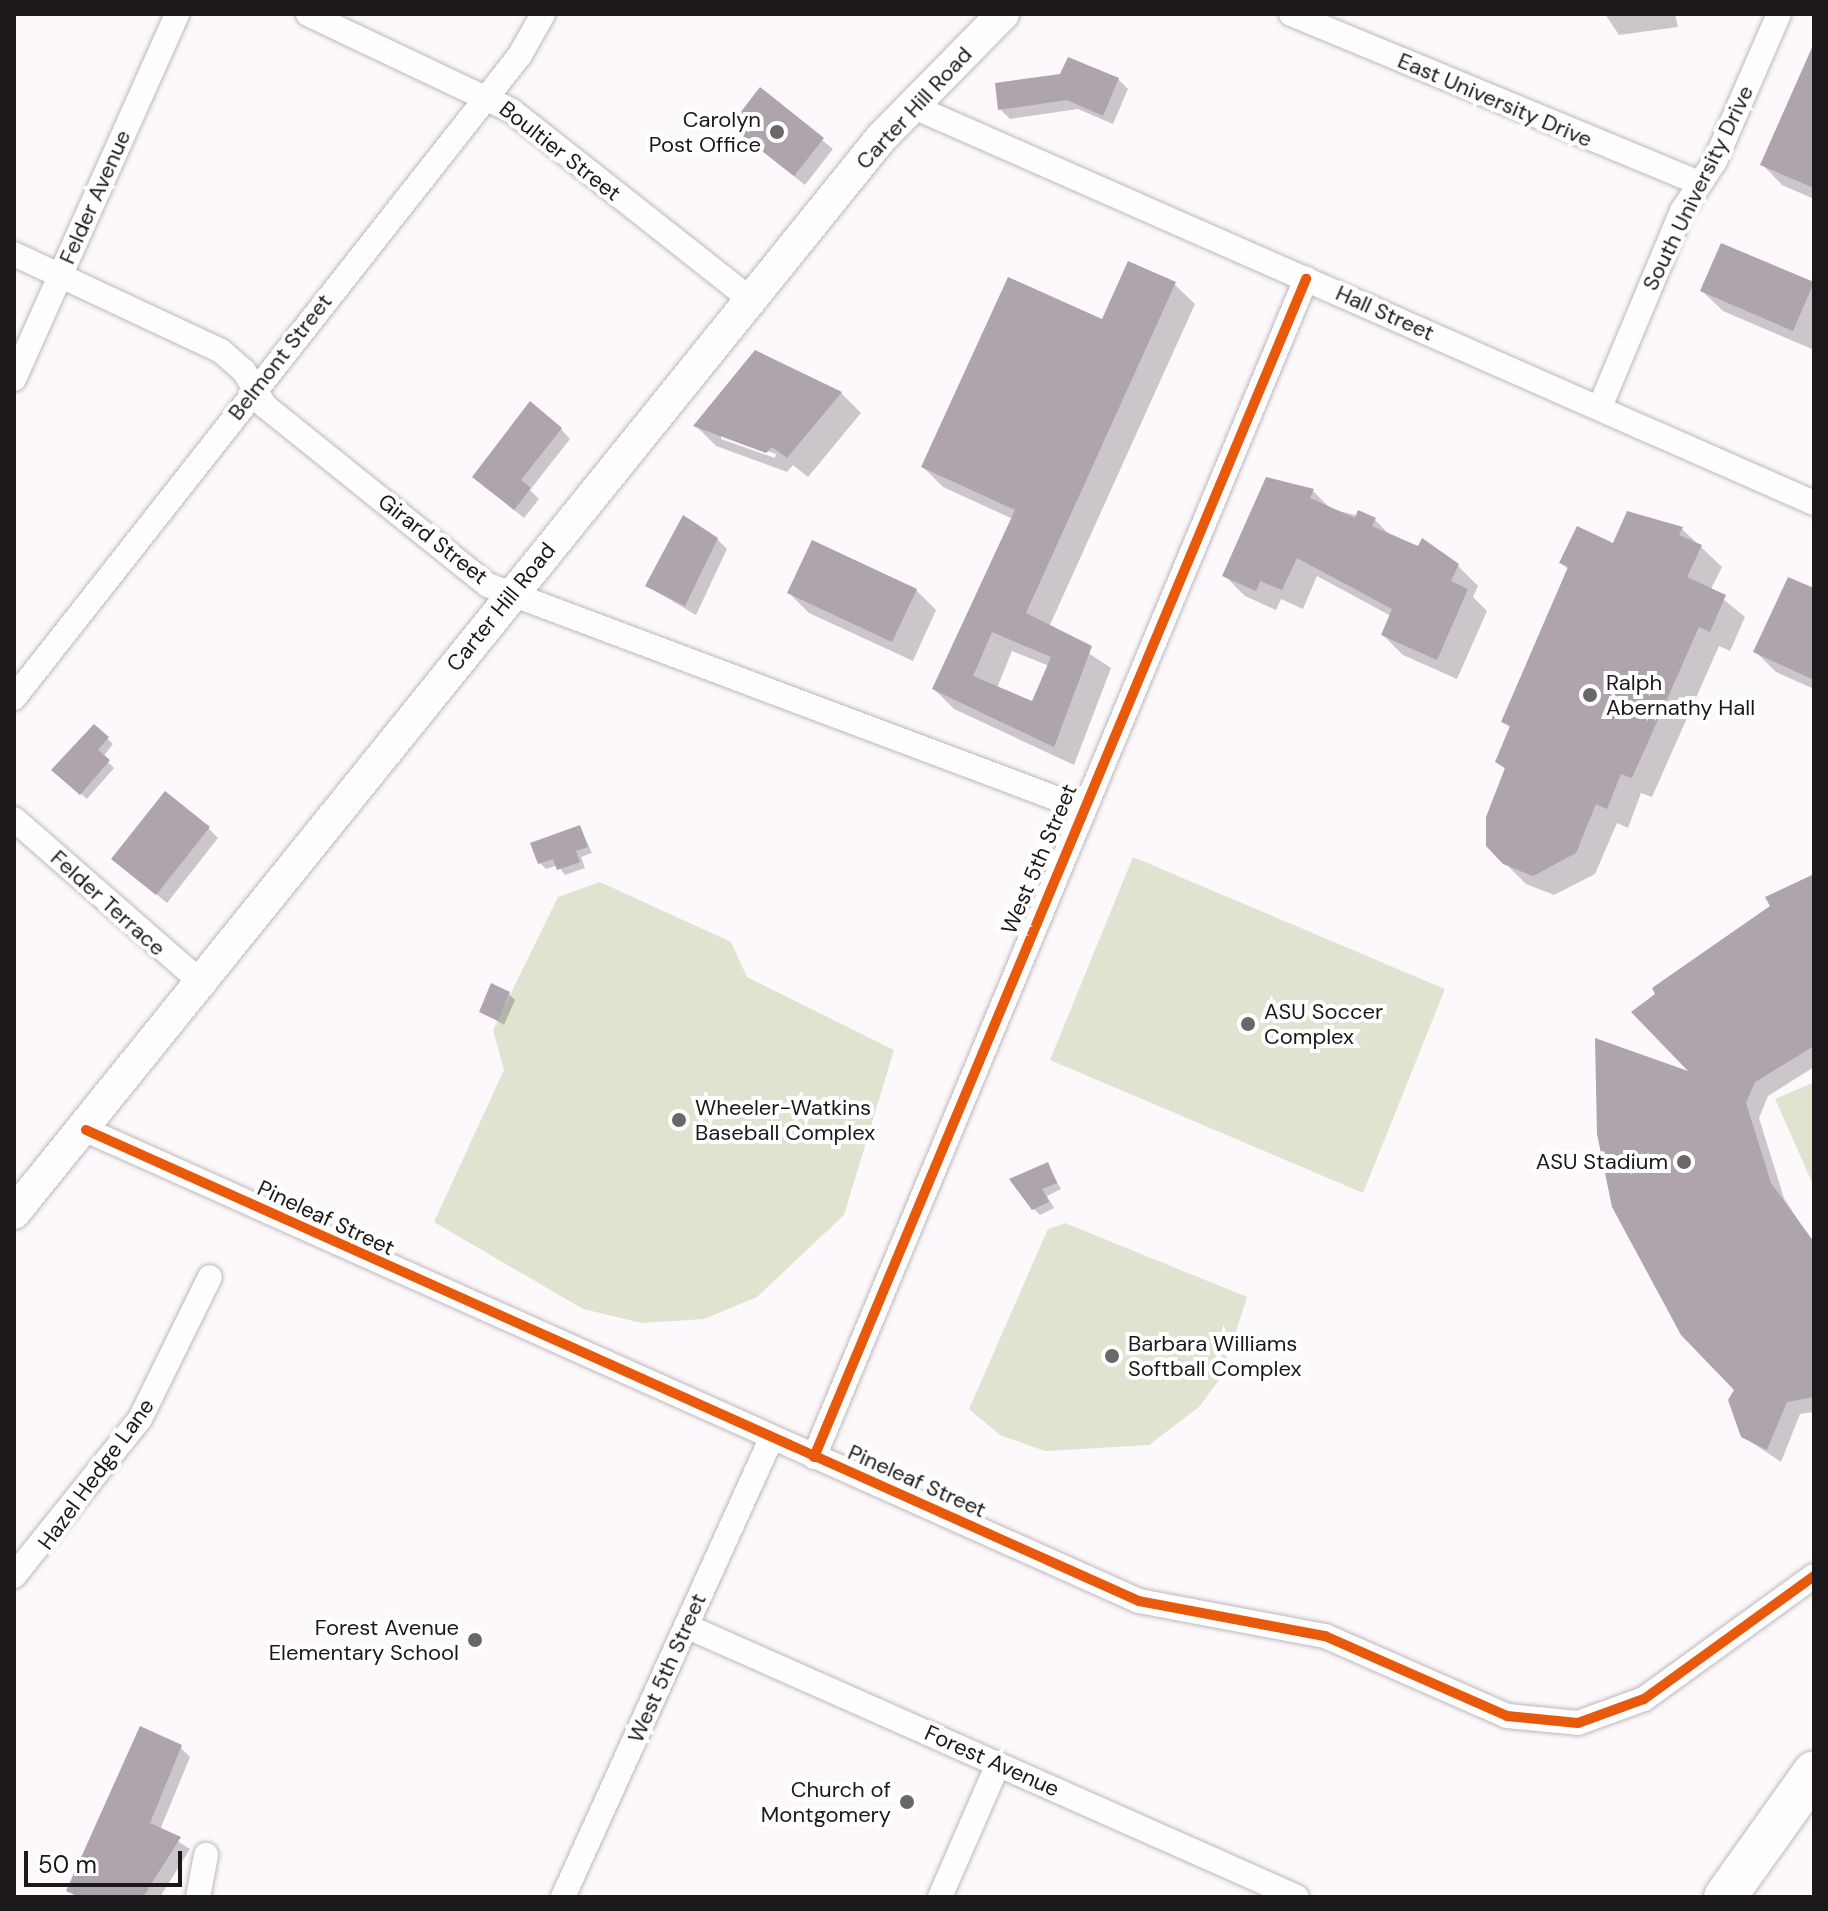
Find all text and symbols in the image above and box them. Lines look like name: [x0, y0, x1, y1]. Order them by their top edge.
street label: Carter Hill Road: [851, 41, 977, 175]
street label: East University Drive: [1394, 47, 1596, 153]
street label: South University Drive: [1637, 81, 1759, 295]
street label: Boultier Street: [494, 95, 626, 207]
place label: Carolyn Post Office: [649, 106, 761, 158]
marker: Carolyn Post Office: [768, 123, 786, 141]
street label: Felder Avenue: [54, 126, 136, 268]
street label: Hall Street: [1332, 280, 1438, 346]
street label: Belmont Street: [223, 289, 337, 425]
street label: Girard Street: [373, 488, 493, 590]
street label: Carter Hill Road: [441, 537, 561, 677]
place label: Ralph Abernathy Hall: [1606, 669, 1755, 720]
marker: Ralph Abernathy Hall: [1581, 686, 1599, 704]
street label: West 5th Street: [995, 780, 1083, 938]
street label: Felder Terrace: [45, 845, 171, 961]
place label: ASU Soccer Complex: [1264, 998, 1383, 1050]
marker: ASU Soccer Complex: [1239, 1015, 1257, 1033]
place label: Wheeler-Watkins Baseball Complex: [695, 1094, 875, 1146]
marker: Wheeler-Watkins Baseball Complex: [670, 1111, 688, 1129]
place label: ASU Stadium: [1536, 1149, 1668, 1175]
marker: ASU Stadium: [1675, 1153, 1693, 1171]
street label: Pineleaf Street: [253, 1175, 399, 1261]
place label: Barbara Williams Softball Complex: [1128, 1330, 1301, 1382]
marker: Barbara Williams Softball Complex: [1103, 1347, 1121, 1365]
street label: Hazel Hedge Lane: [32, 1393, 160, 1555]
street label: Pineleaf Street: [844, 1439, 990, 1523]
street label: West 5th Street: [622, 1589, 712, 1747]
place label: Forest Avenue Elementary School: [269, 1614, 459, 1666]
marker: Forest Avenue Elementary School: [466, 1631, 484, 1649]
street label: Forest Avenue: [921, 1720, 1063, 1802]
place label: Church of Montgomery: [761, 1776, 891, 1828]
marker: Church of Montgomery: [898, 1793, 916, 1811]
scale bar: [28, 1835, 186, 1885]
text: 50 m: [38, 1849, 97, 1880]

